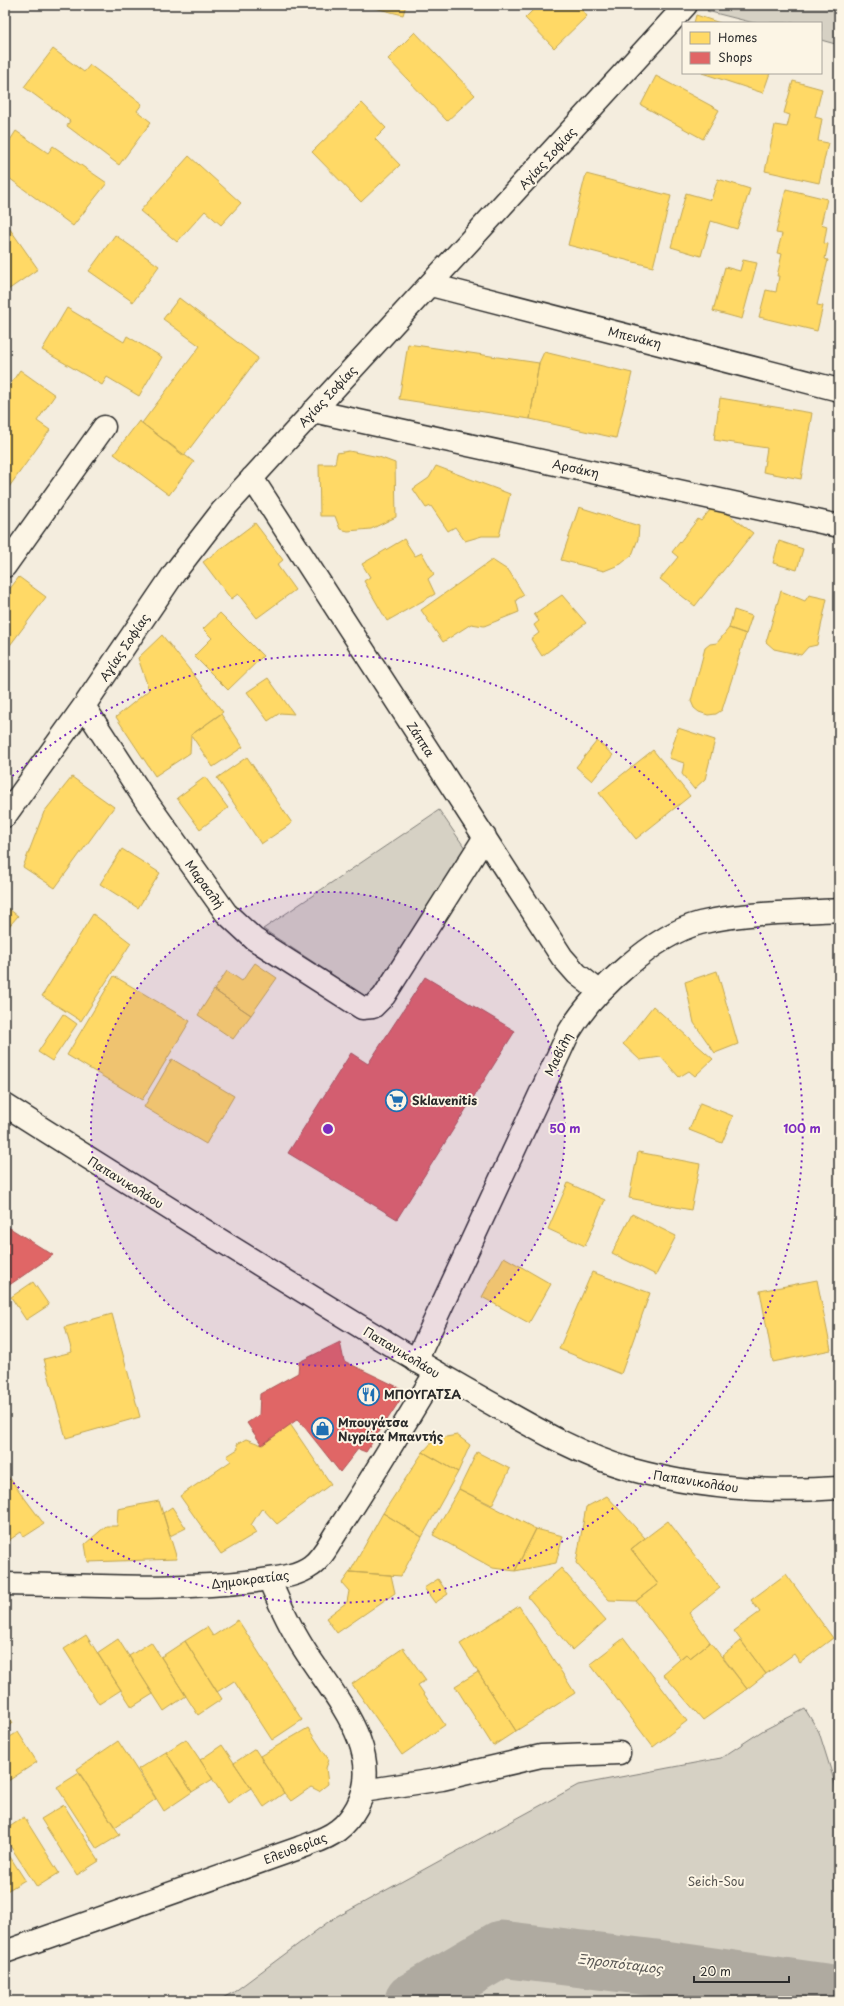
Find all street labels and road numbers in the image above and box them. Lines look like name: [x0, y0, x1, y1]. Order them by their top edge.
street label: Αγίας Σοφίας: [514, 123, 580, 193]
street label: Μπενάκη: [606, 322, 664, 352]
street label: Αγίας Σοφίας: [294, 361, 360, 431]
street label: Αρσάκη: [551, 454, 601, 482]
street label: Αγίας Σοφίας: [95, 609, 153, 685]
street label: Ζάππα: [403, 718, 439, 760]
street label: Μαρασλή: [181, 856, 229, 912]
street label: Μαβίλη: [540, 1029, 576, 1079]
street label: Παπανικολάου: [85, 1152, 167, 1213]
street label: Παπανικολάου: [360, 1322, 444, 1382]
street label: Παπανικολάου: [652, 1465, 740, 1497]
street label: Δημοκρατίας: [210, 1565, 290, 1593]
street label: Ελευθερίας: [261, 1828, 329, 1868]

